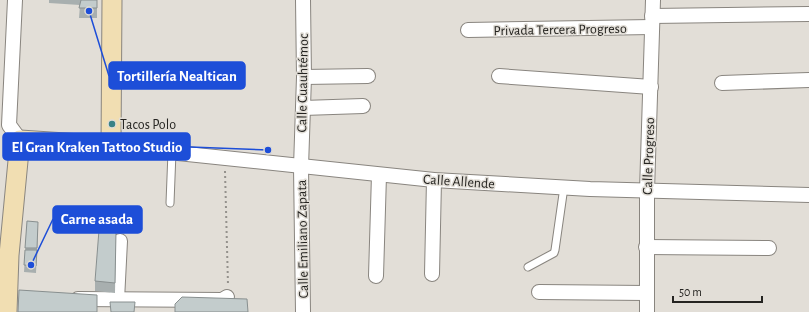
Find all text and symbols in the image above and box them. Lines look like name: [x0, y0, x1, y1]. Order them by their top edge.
street label: Privada Tercera Progreso: [493, 22, 627, 38]
street label: Calle Cuauhtémoc: [295, 33, 311, 133]
callout: Tortillería Nealtican: [109, 62, 245, 89]
text: Tortillería Nealtican: [117, 69, 237, 84]
street label: Calle Progreso: [641, 117, 657, 195]
place label: Tacos Polo: [120, 118, 176, 132]
marker: Tacos Polo: [107, 119, 117, 129]
callout: El Gran Kraken Tattoo Studio: [3, 133, 190, 160]
text: El Gran Kraken Tattoo Studio: [12, 140, 183, 155]
street label: Calle Allende: [423, 173, 495, 191]
street label: Calle Emiliano Zapata: [295, 179, 311, 298]
callout: Carne asada: [53, 206, 142, 233]
text: Carne asada: [61, 212, 133, 227]
scale bar: [673, 278, 762, 304]
text: 50 m: [679, 286, 702, 298]

